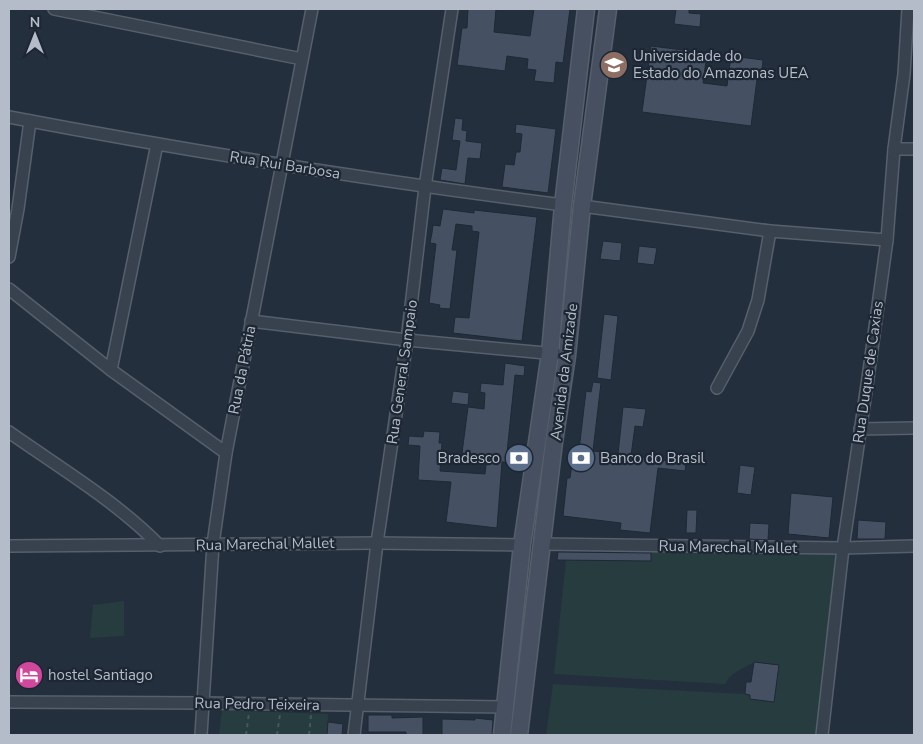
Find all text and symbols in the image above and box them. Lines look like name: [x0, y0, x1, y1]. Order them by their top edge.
north arrow: [10, 10, 60, 60]
text: N: [30, 13, 40, 32]
place label: Universidade do Estado do Amazonas UEA: [633, 46, 809, 83]
school or university icon: Universidade do Estado do Amazonas UEA: [599, 50, 629, 80]
street label: Rua Rui Barbosa: [228, 146, 342, 184]
street label: Rua General Sampaio: [382, 298, 422, 446]
street label: Rua Duque de Caxias: [848, 299, 888, 445]
street label: Avenida da Amizade: [546, 302, 582, 442]
street label: Rua da Pátria: [224, 324, 260, 416]
bank icon: Bradesco: [504, 443, 534, 473]
bank icon: Banco do Brasil: [566, 443, 596, 473]
place label: Bradesco: [438, 448, 500, 468]
place label: Banco do Brasil: [600, 448, 706, 468]
street label: Rua Marechal Mallet: [195, 533, 335, 555]
street label: Rua Marechal Mallet: [658, 536, 798, 558]
hotel icon: hostel Santiago: [14, 660, 44, 690]
place label: hostel Santiago: [48, 665, 153, 685]
street label: Rua Pedro Teixeira: [194, 693, 320, 715]

